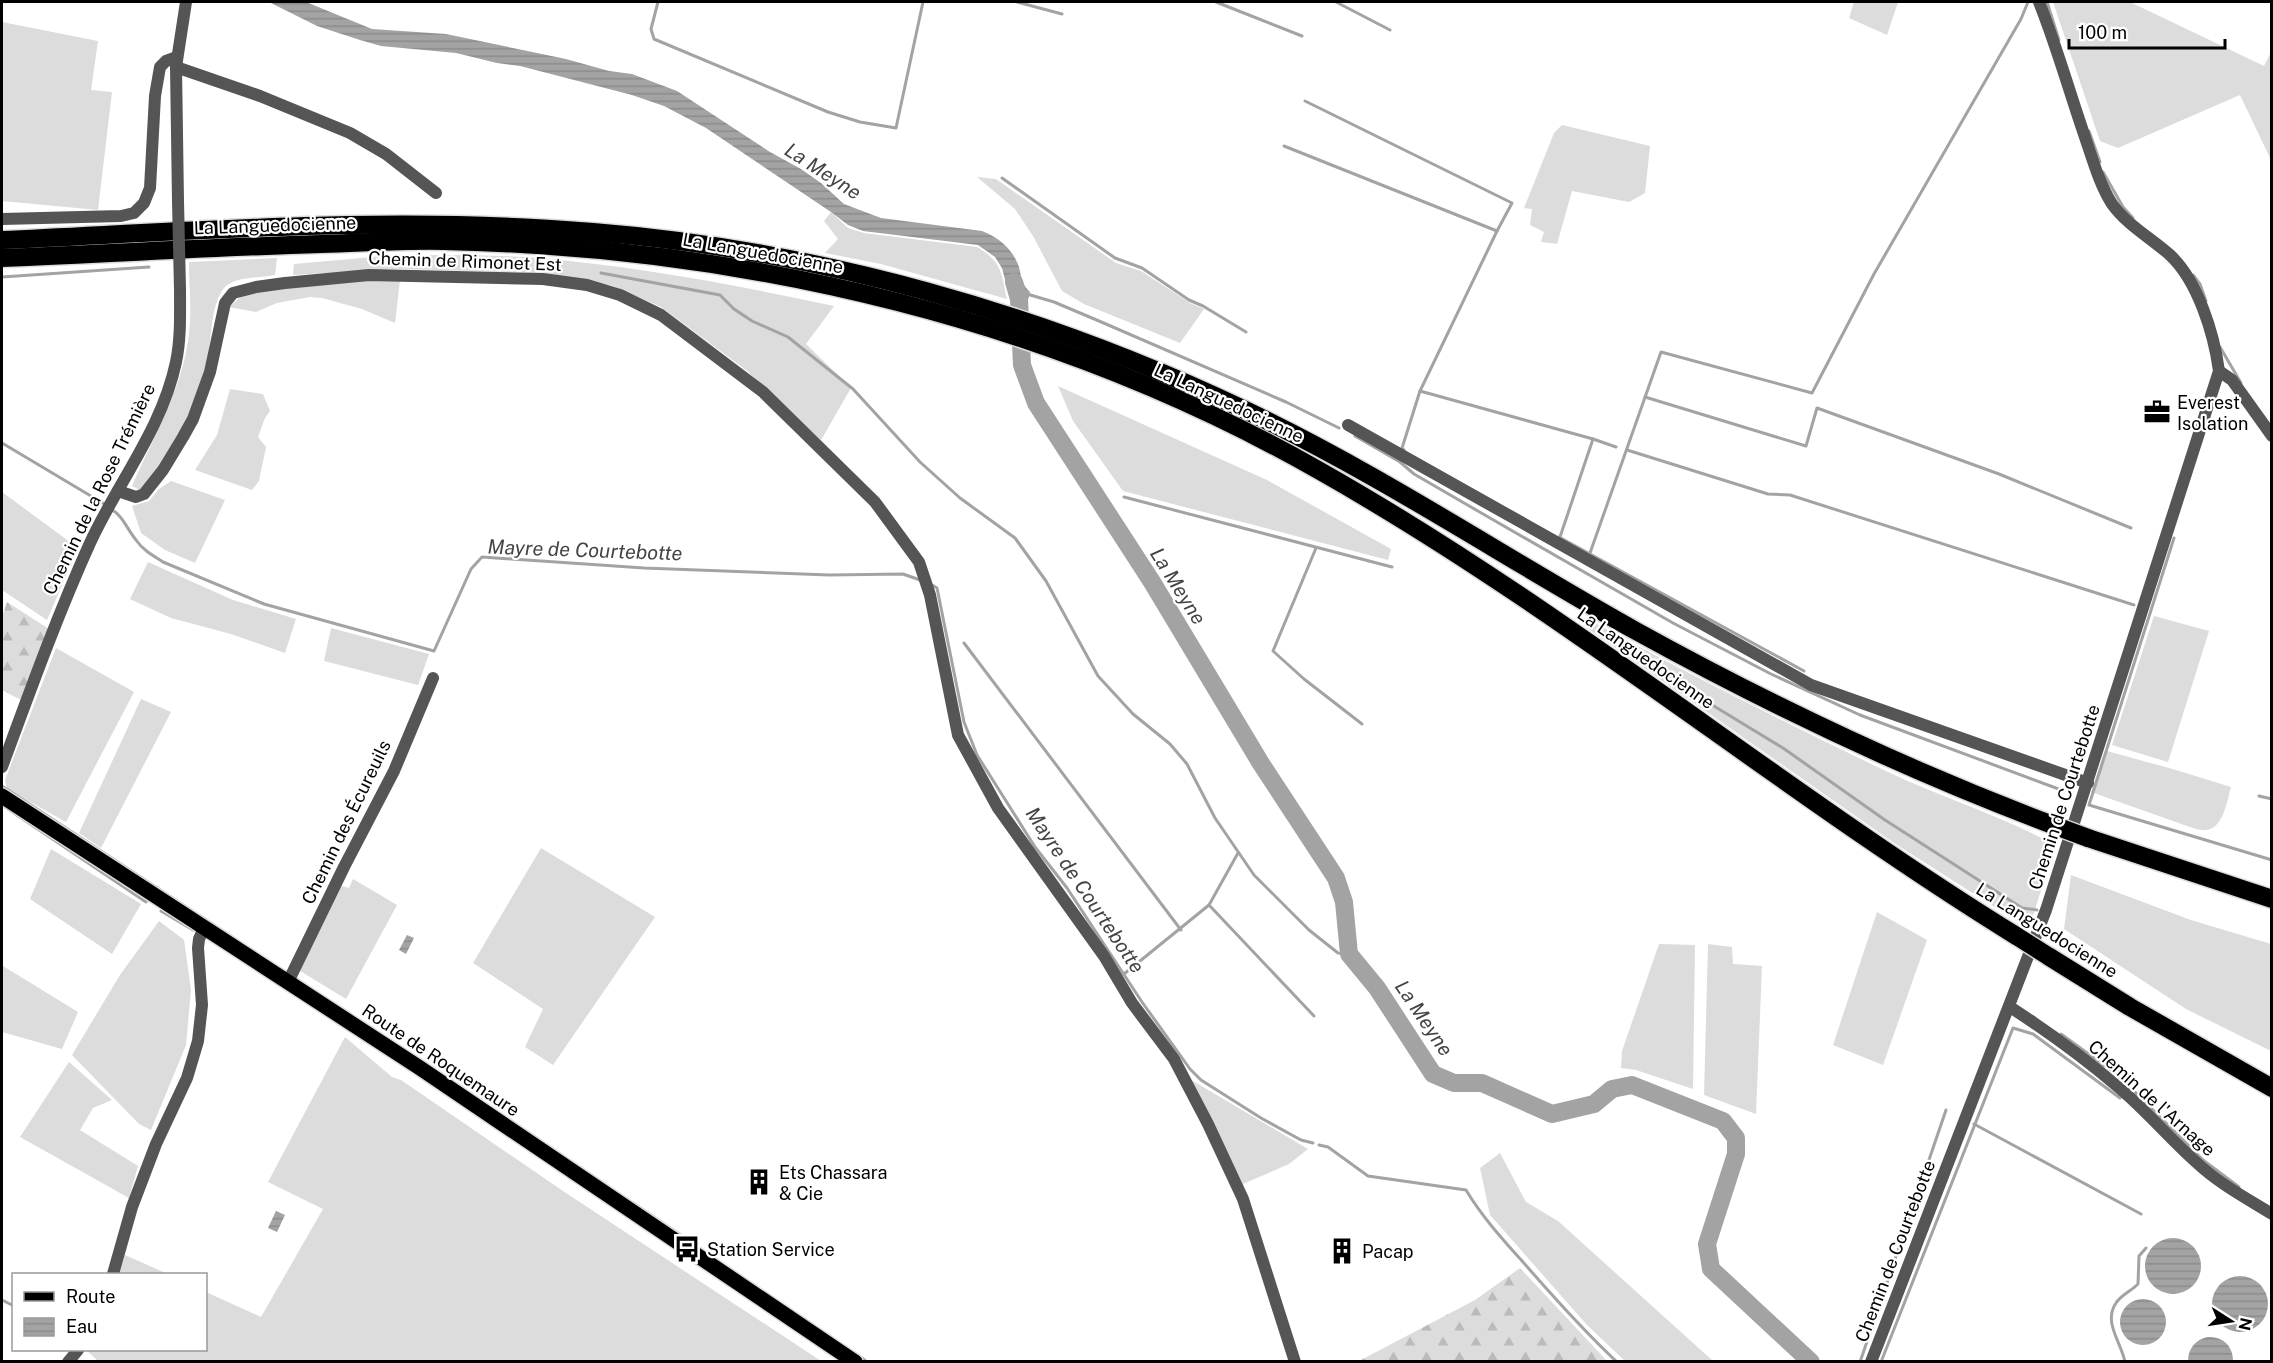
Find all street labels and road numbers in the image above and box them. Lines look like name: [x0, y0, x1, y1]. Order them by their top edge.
street label: La Languedocienne: [193, 212, 357, 238]
street label: La Languedocienne: [681, 229, 845, 277]
street label: Chemin de Rimonet Est: [368, 247, 562, 275]
street label: La Languedocienne: [1151, 359, 1307, 447]
street label: Chemin de la Rose Trémière: [39, 380, 159, 598]
street label: La Languedocienne: [1573, 603, 1719, 713]
street label: Chemin de Courtebotte: [2024, 702, 2104, 892]
street label: Chemin des Écureuils: [296, 736, 395, 907]
street label: La Languedocienne: [1972, 878, 2122, 982]
street label: Route de Roquemaure: [358, 1000, 524, 1120]
street label: Chemin de l'Arnage: [2084, 1036, 2220, 1160]
street label: Chemin de Courtebotte: [1851, 1157, 1939, 1345]

